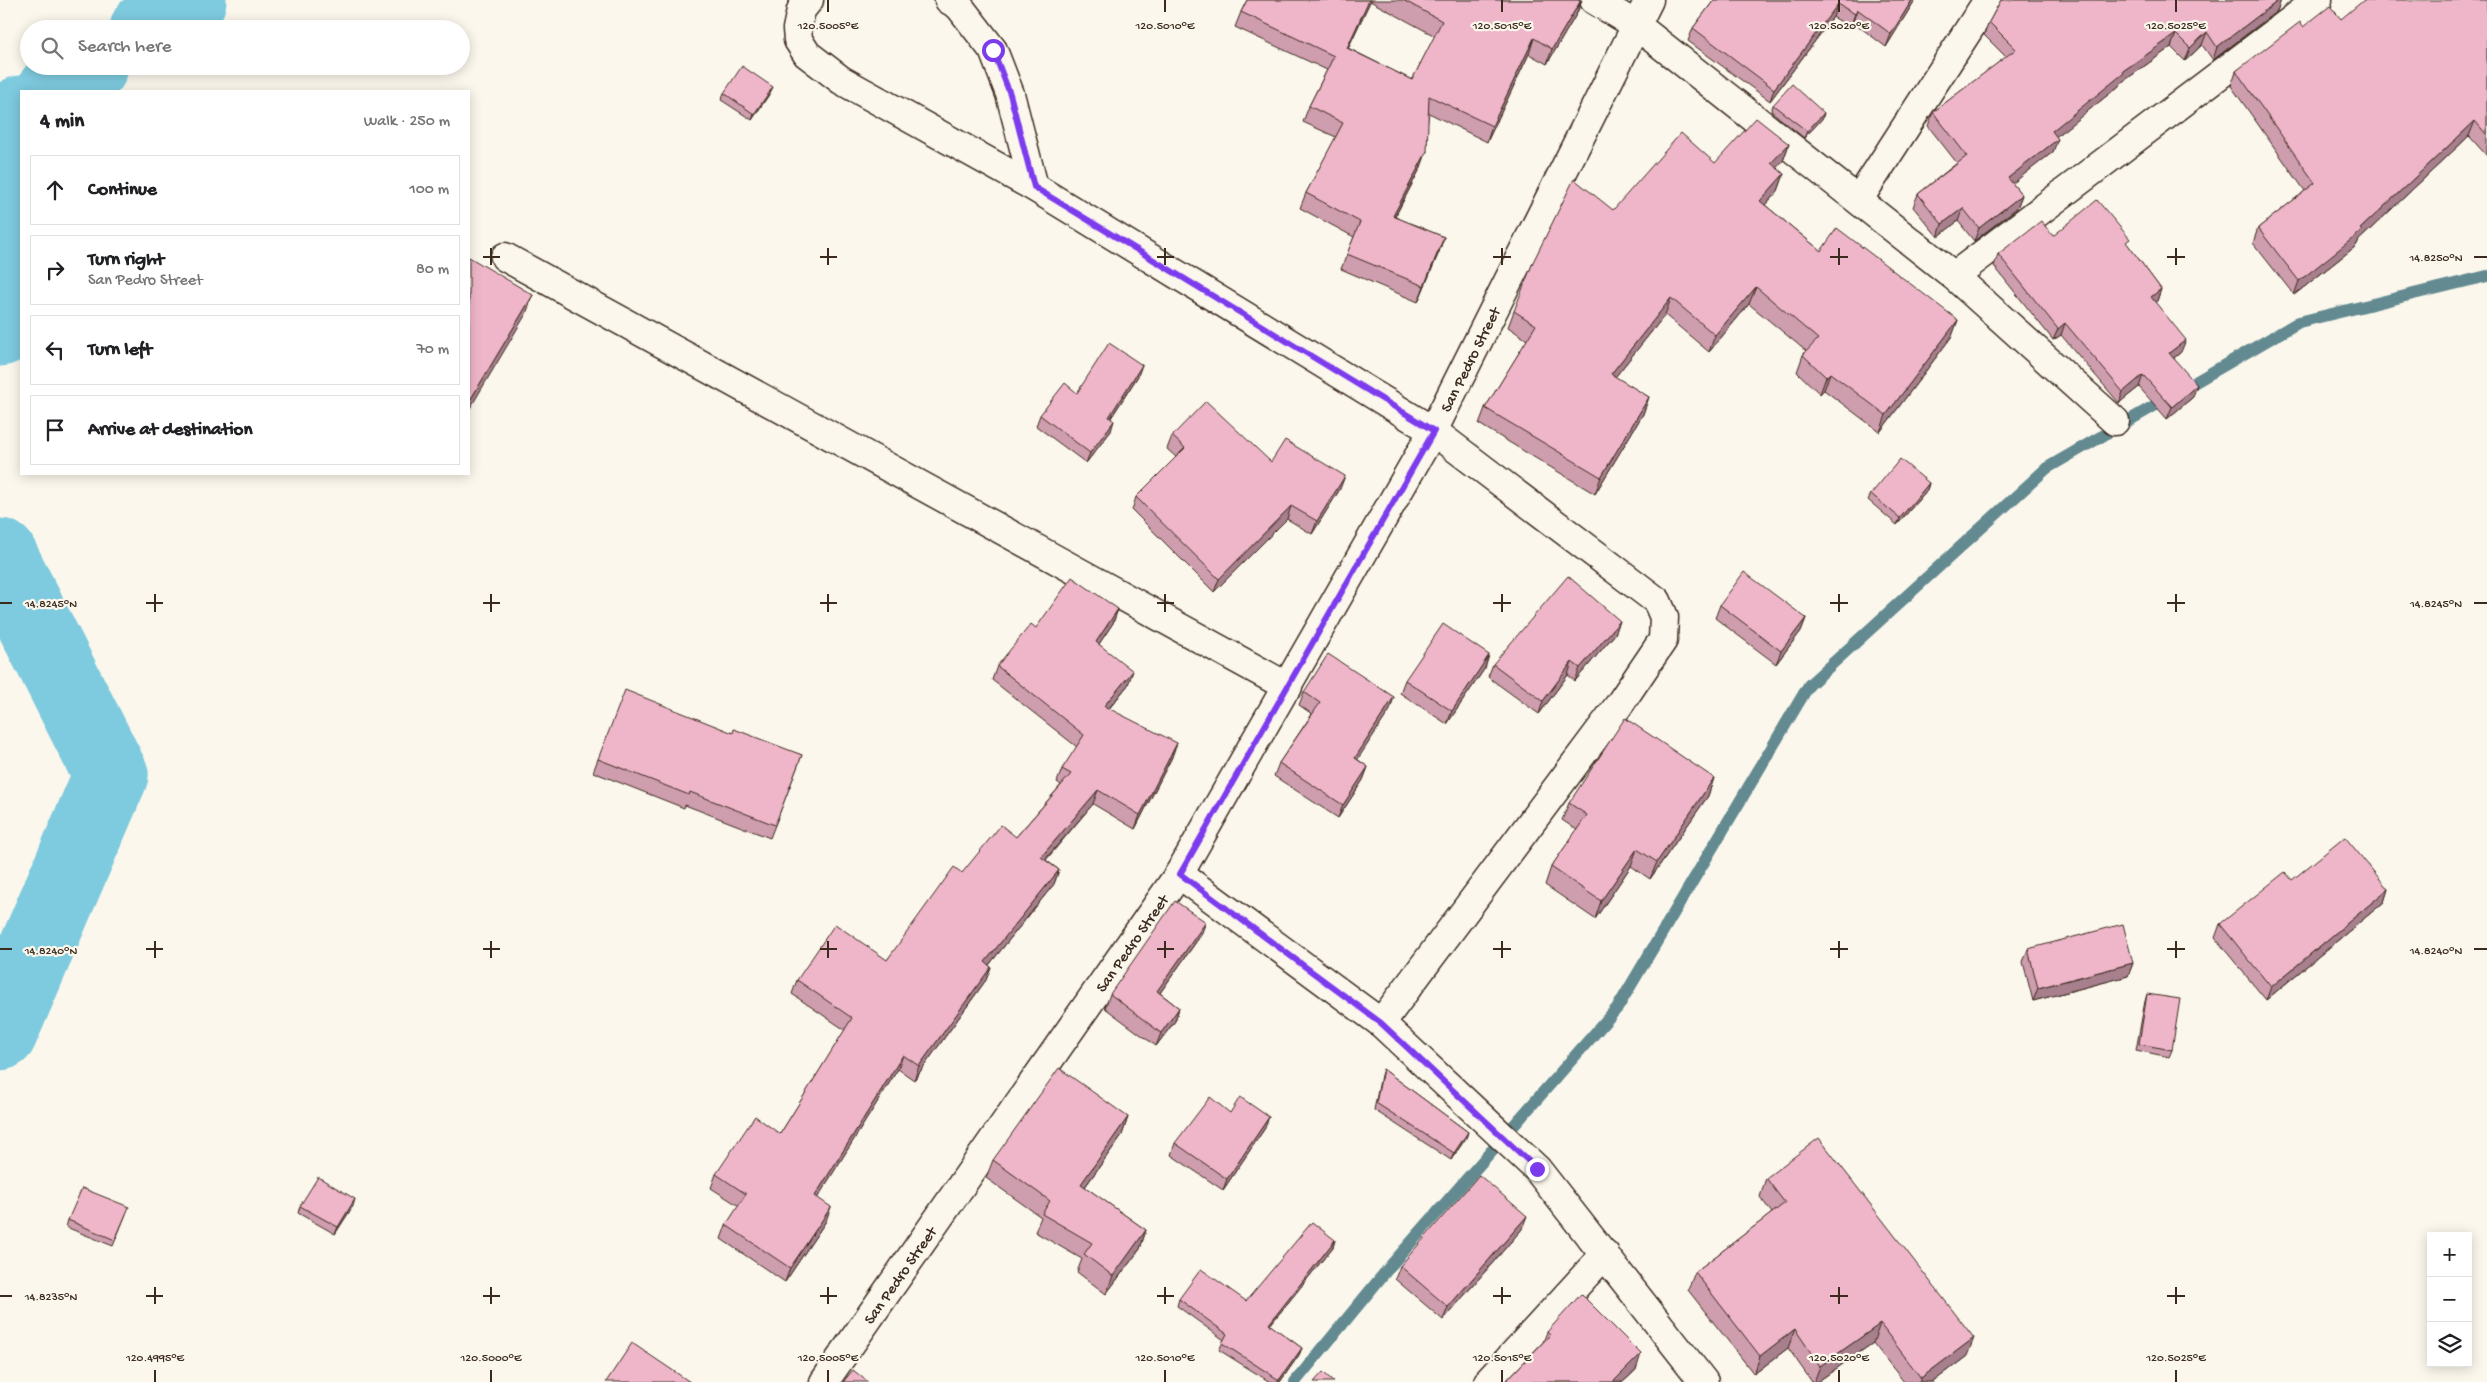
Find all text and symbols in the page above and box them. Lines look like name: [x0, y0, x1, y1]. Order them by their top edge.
search box: [20, 20, 470, 75]
text: 120.5005°E: [797, 20, 859, 34]
text: 120.5010°E: [1135, 20, 1195, 34]
text: 120.5015°E: [1472, 20, 1532, 34]
text: 120.5020°E: [1808, 20, 1870, 34]
text: 120.5025°E: [2145, 20, 2206, 34]
icon: search: [38, 34, 66, 62]
text: Search here: [78, 36, 172, 59]
route start: [982, 39, 1005, 62]
text: 4 min: [40, 110, 84, 135]
text: Walk · 250 m: [364, 113, 450, 132]
icon: ahead: [41, 176, 69, 204]
text: Continue: [88, 179, 157, 202]
text: 100 m: [409, 181, 449, 200]
text: Turn right: [88, 249, 164, 272]
text: 14.8250°N: [2408, 252, 2463, 266]
icon: right: [41, 256, 69, 284]
text: 80 m: [416, 261, 449, 280]
text: San Pedro Street: [88, 272, 203, 291]
street label: San Pedro Street: [1438, 304, 1507, 416]
icon: left: [41, 336, 69, 364]
text: Turn left: [88, 339, 152, 362]
text: 70 m: [416, 341, 449, 360]
icon: arrive: [41, 416, 69, 444]
text: Arrive at destination: [88, 419, 252, 442]
text: 14.8245°N: [24, 598, 77, 612]
text: 14.8245°N: [2409, 598, 2462, 612]
street label: San Pedro Street: [1093, 891, 1175, 997]
text: 14.8240°N: [24, 945, 77, 959]
text: 14.8240°N: [2409, 945, 2462, 959]
route end: [1526, 1158, 1549, 1181]
street label: San Pedro Street: [861, 1223, 943, 1329]
map controls: [2427, 1232, 2472, 1367]
button: +: [2427, 1232, 2472, 1277]
button: −: [2427, 1277, 2472, 1322]
text: 14.8235°N: [24, 1291, 77, 1305]
button: layers: [2427, 1322, 2472, 1367]
text: 120.4995°E: [125, 1352, 185, 1366]
text: 120.5000°E: [460, 1352, 522, 1366]
text: 120.5005°E: [797, 1352, 859, 1366]
text: 120.5010°E: [1135, 1352, 1195, 1366]
text: 120.5015°E: [1472, 1352, 1532, 1366]
text: 120.5020°E: [1808, 1352, 1870, 1366]
text: 120.5025°E: [2145, 1352, 2206, 1366]

